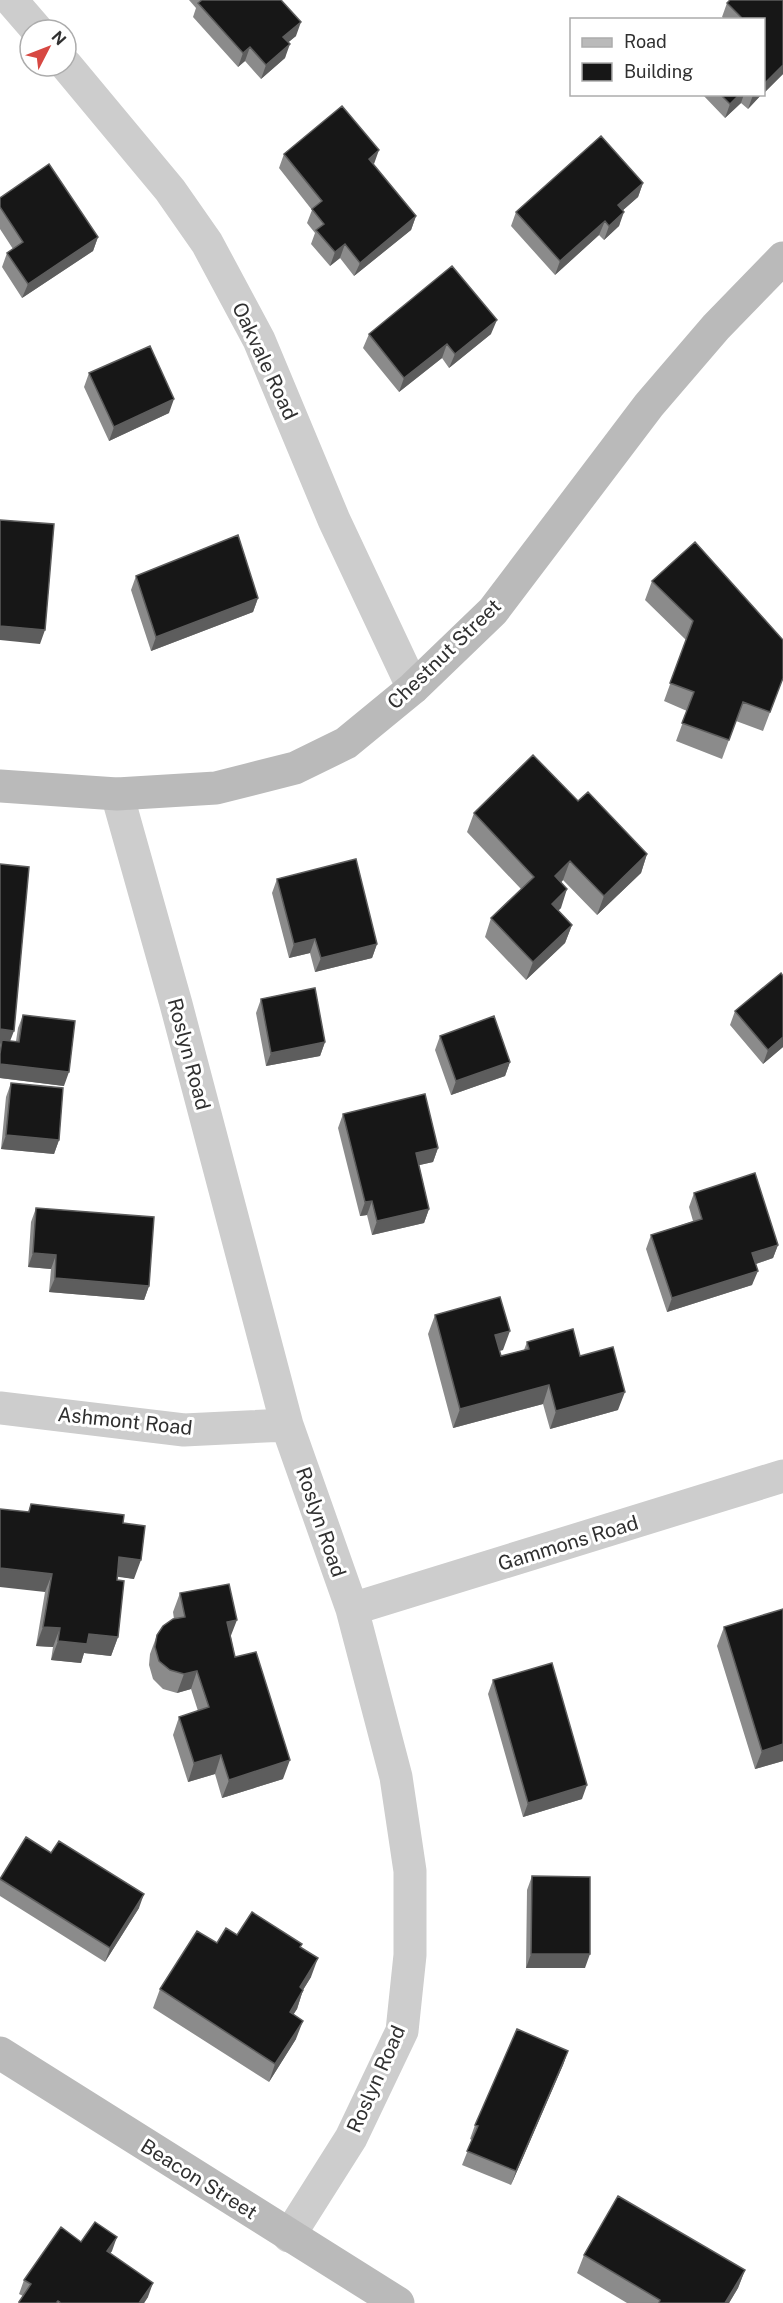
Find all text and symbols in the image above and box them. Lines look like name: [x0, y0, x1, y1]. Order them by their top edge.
north arrow: [18, 18, 78, 78]
legend: [570, 18, 765, 96]
text: N: [48, 27, 70, 49]
text: Road: [624, 31, 667, 52]
text: Building: [624, 61, 693, 82]
street label: Oakvale Road: [227, 298, 303, 424]
street label: Chestnut Street: [382, 594, 506, 714]
street label: Roslyn Road: [163, 996, 215, 1112]
street label: Ashmont Road: [56, 1402, 194, 1440]
street label: Roslyn Road: [291, 1464, 351, 1580]
street label: Gammons Road: [495, 1510, 641, 1576]
street label: Roslyn Road: [342, 2022, 410, 2136]
street label: Beacon Street: [136, 2134, 262, 2224]

